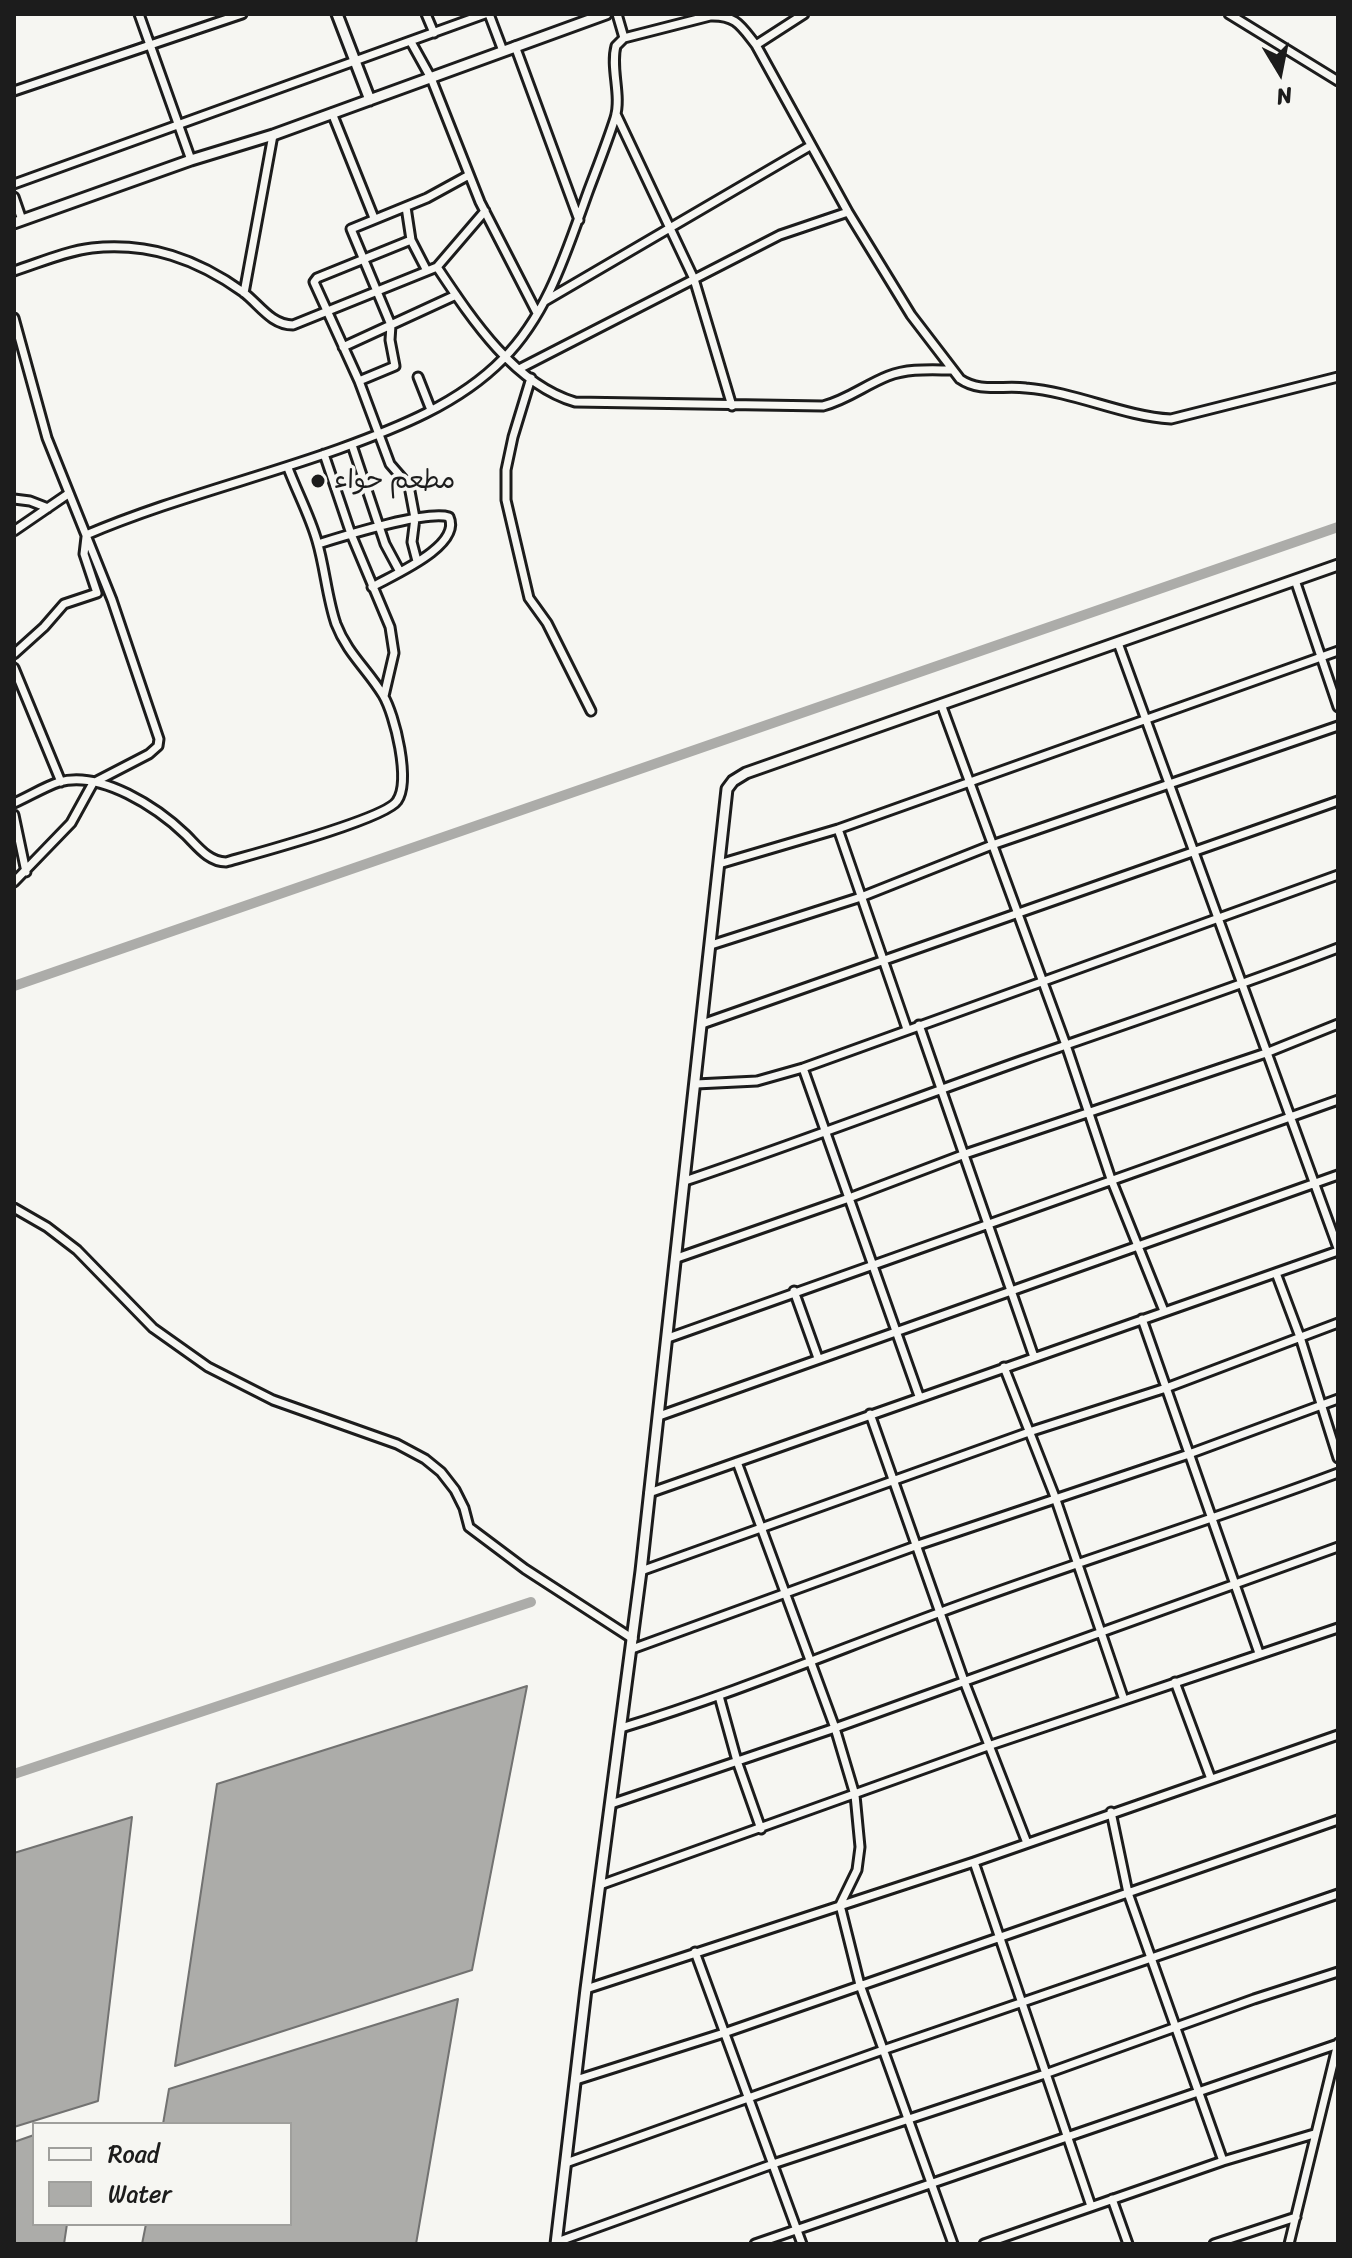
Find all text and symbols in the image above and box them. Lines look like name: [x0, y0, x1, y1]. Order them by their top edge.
north arrow: [1240, 32, 1320, 112]
text: N: [1273, 76, 1295, 117]
place label: مطعم حواء: [334, 465, 455, 497]
marker: مطعم حواء: [309, 472, 327, 490]
legend: [32, 2122, 292, 2226]
text: Road: [108, 2133, 159, 2175]
text: Water: [108, 2173, 171, 2215]

